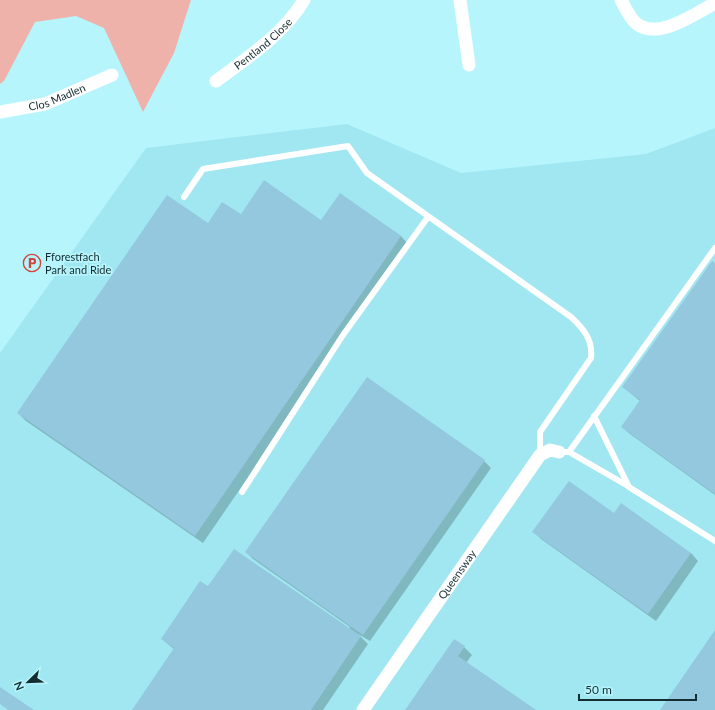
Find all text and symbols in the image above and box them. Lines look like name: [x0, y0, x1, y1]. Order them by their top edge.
street label: Pentland Close: [231, 15, 294, 72]
street label: Clos Madlen: [27, 80, 87, 113]
place label: Fforestfach Park and Ride: [45, 250, 112, 276]
parking icon: Fforestfach Park and Ride: [22, 253, 42, 273]
street label: Queensway: [435, 547, 478, 601]
north arrow: [8, 662, 48, 702]
scale bar: [579, 676, 696, 702]
text: N: [11, 680, 26, 693]
text: 50 m: [585, 682, 612, 697]

